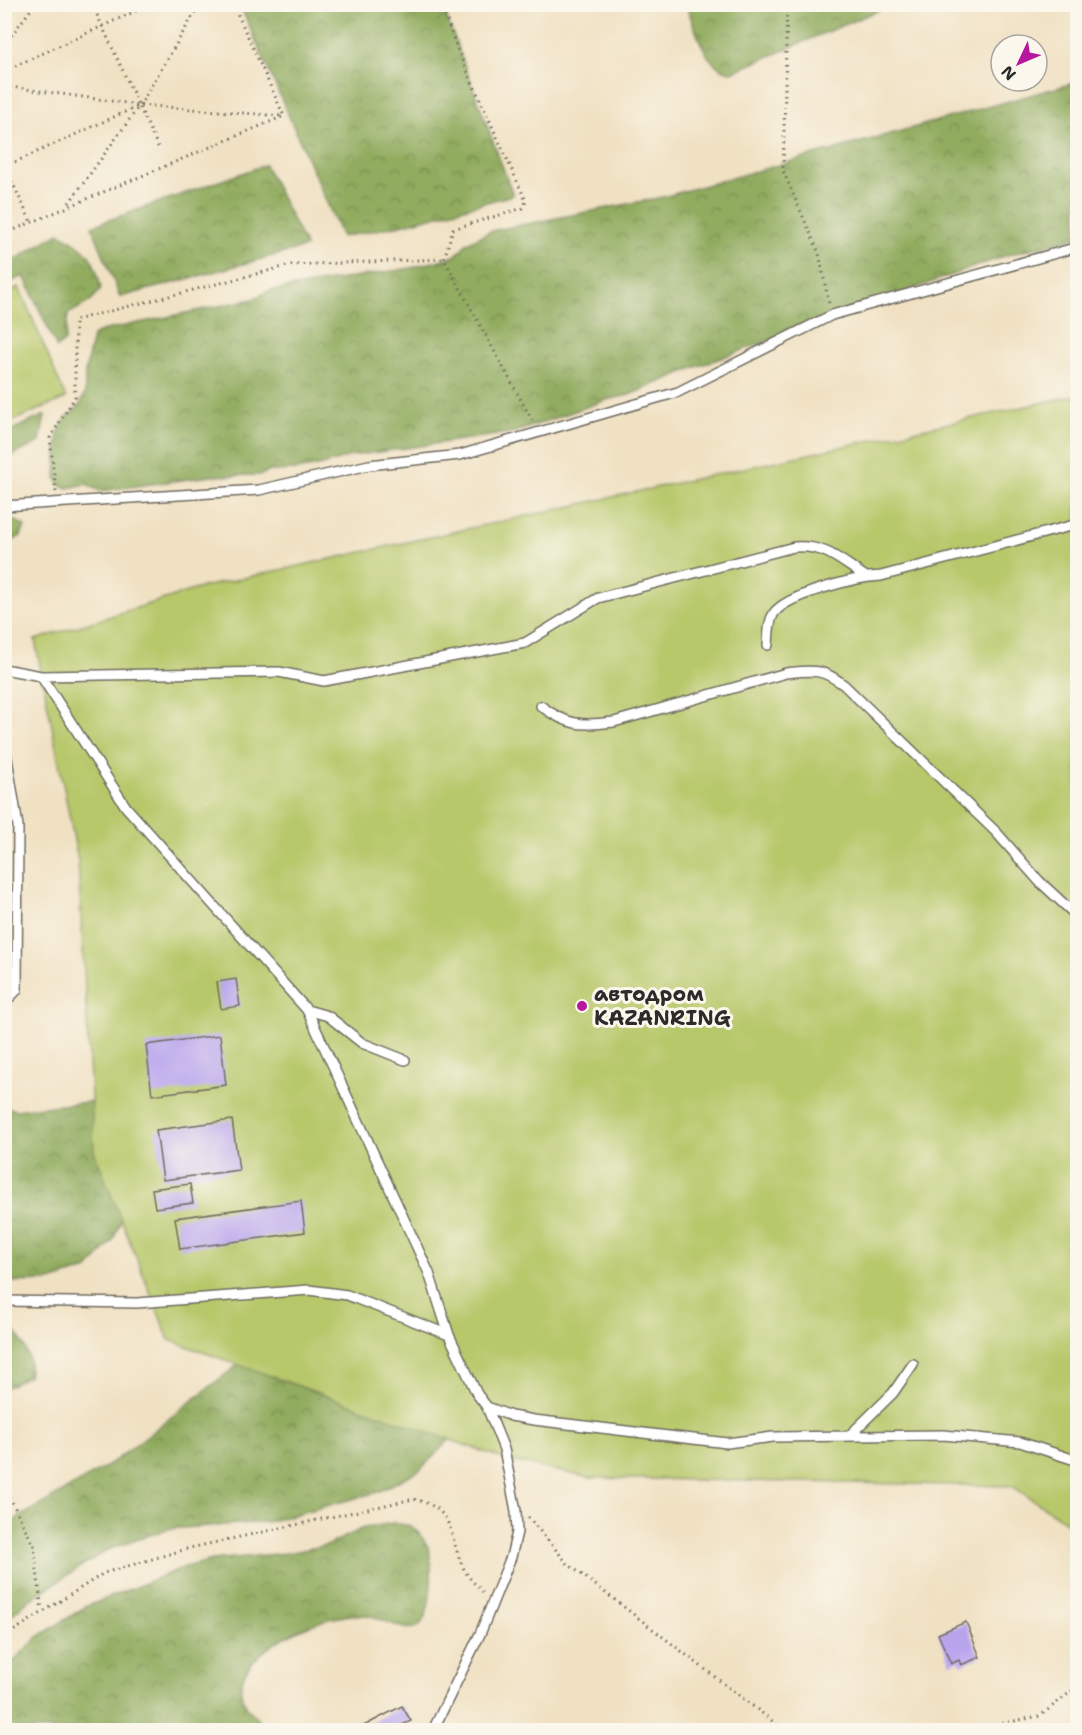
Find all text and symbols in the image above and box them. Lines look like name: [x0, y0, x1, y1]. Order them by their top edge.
north arrow: [989, 33, 1049, 93]
text: N: [997, 61, 1021, 85]
place label: автодром KAZANRING: [594, 980, 731, 1032]
marker: автодром KAZANRING: [575, 999, 589, 1013]

